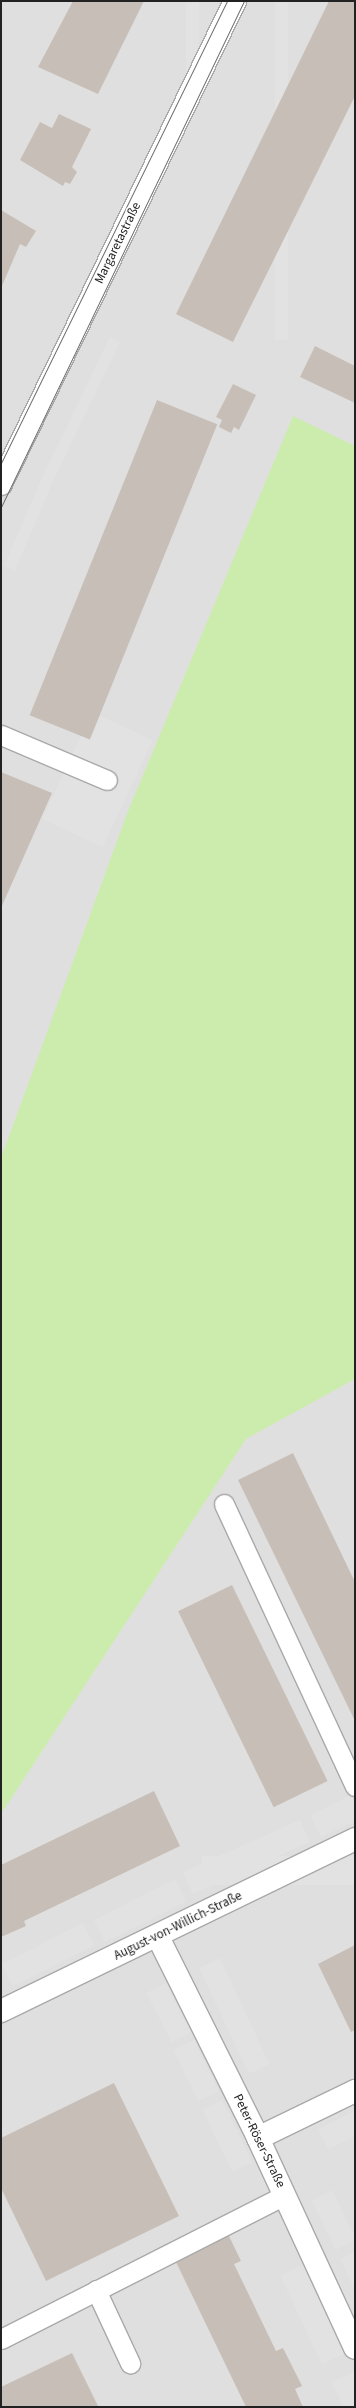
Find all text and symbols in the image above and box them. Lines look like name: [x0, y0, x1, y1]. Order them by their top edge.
street label: Margaretastraße: [91, 200, 145, 286]
street label: August-von-Willich-Straße: [111, 1888, 245, 1964]
street label: Peter-Röser-Straße: [230, 2092, 288, 2190]

